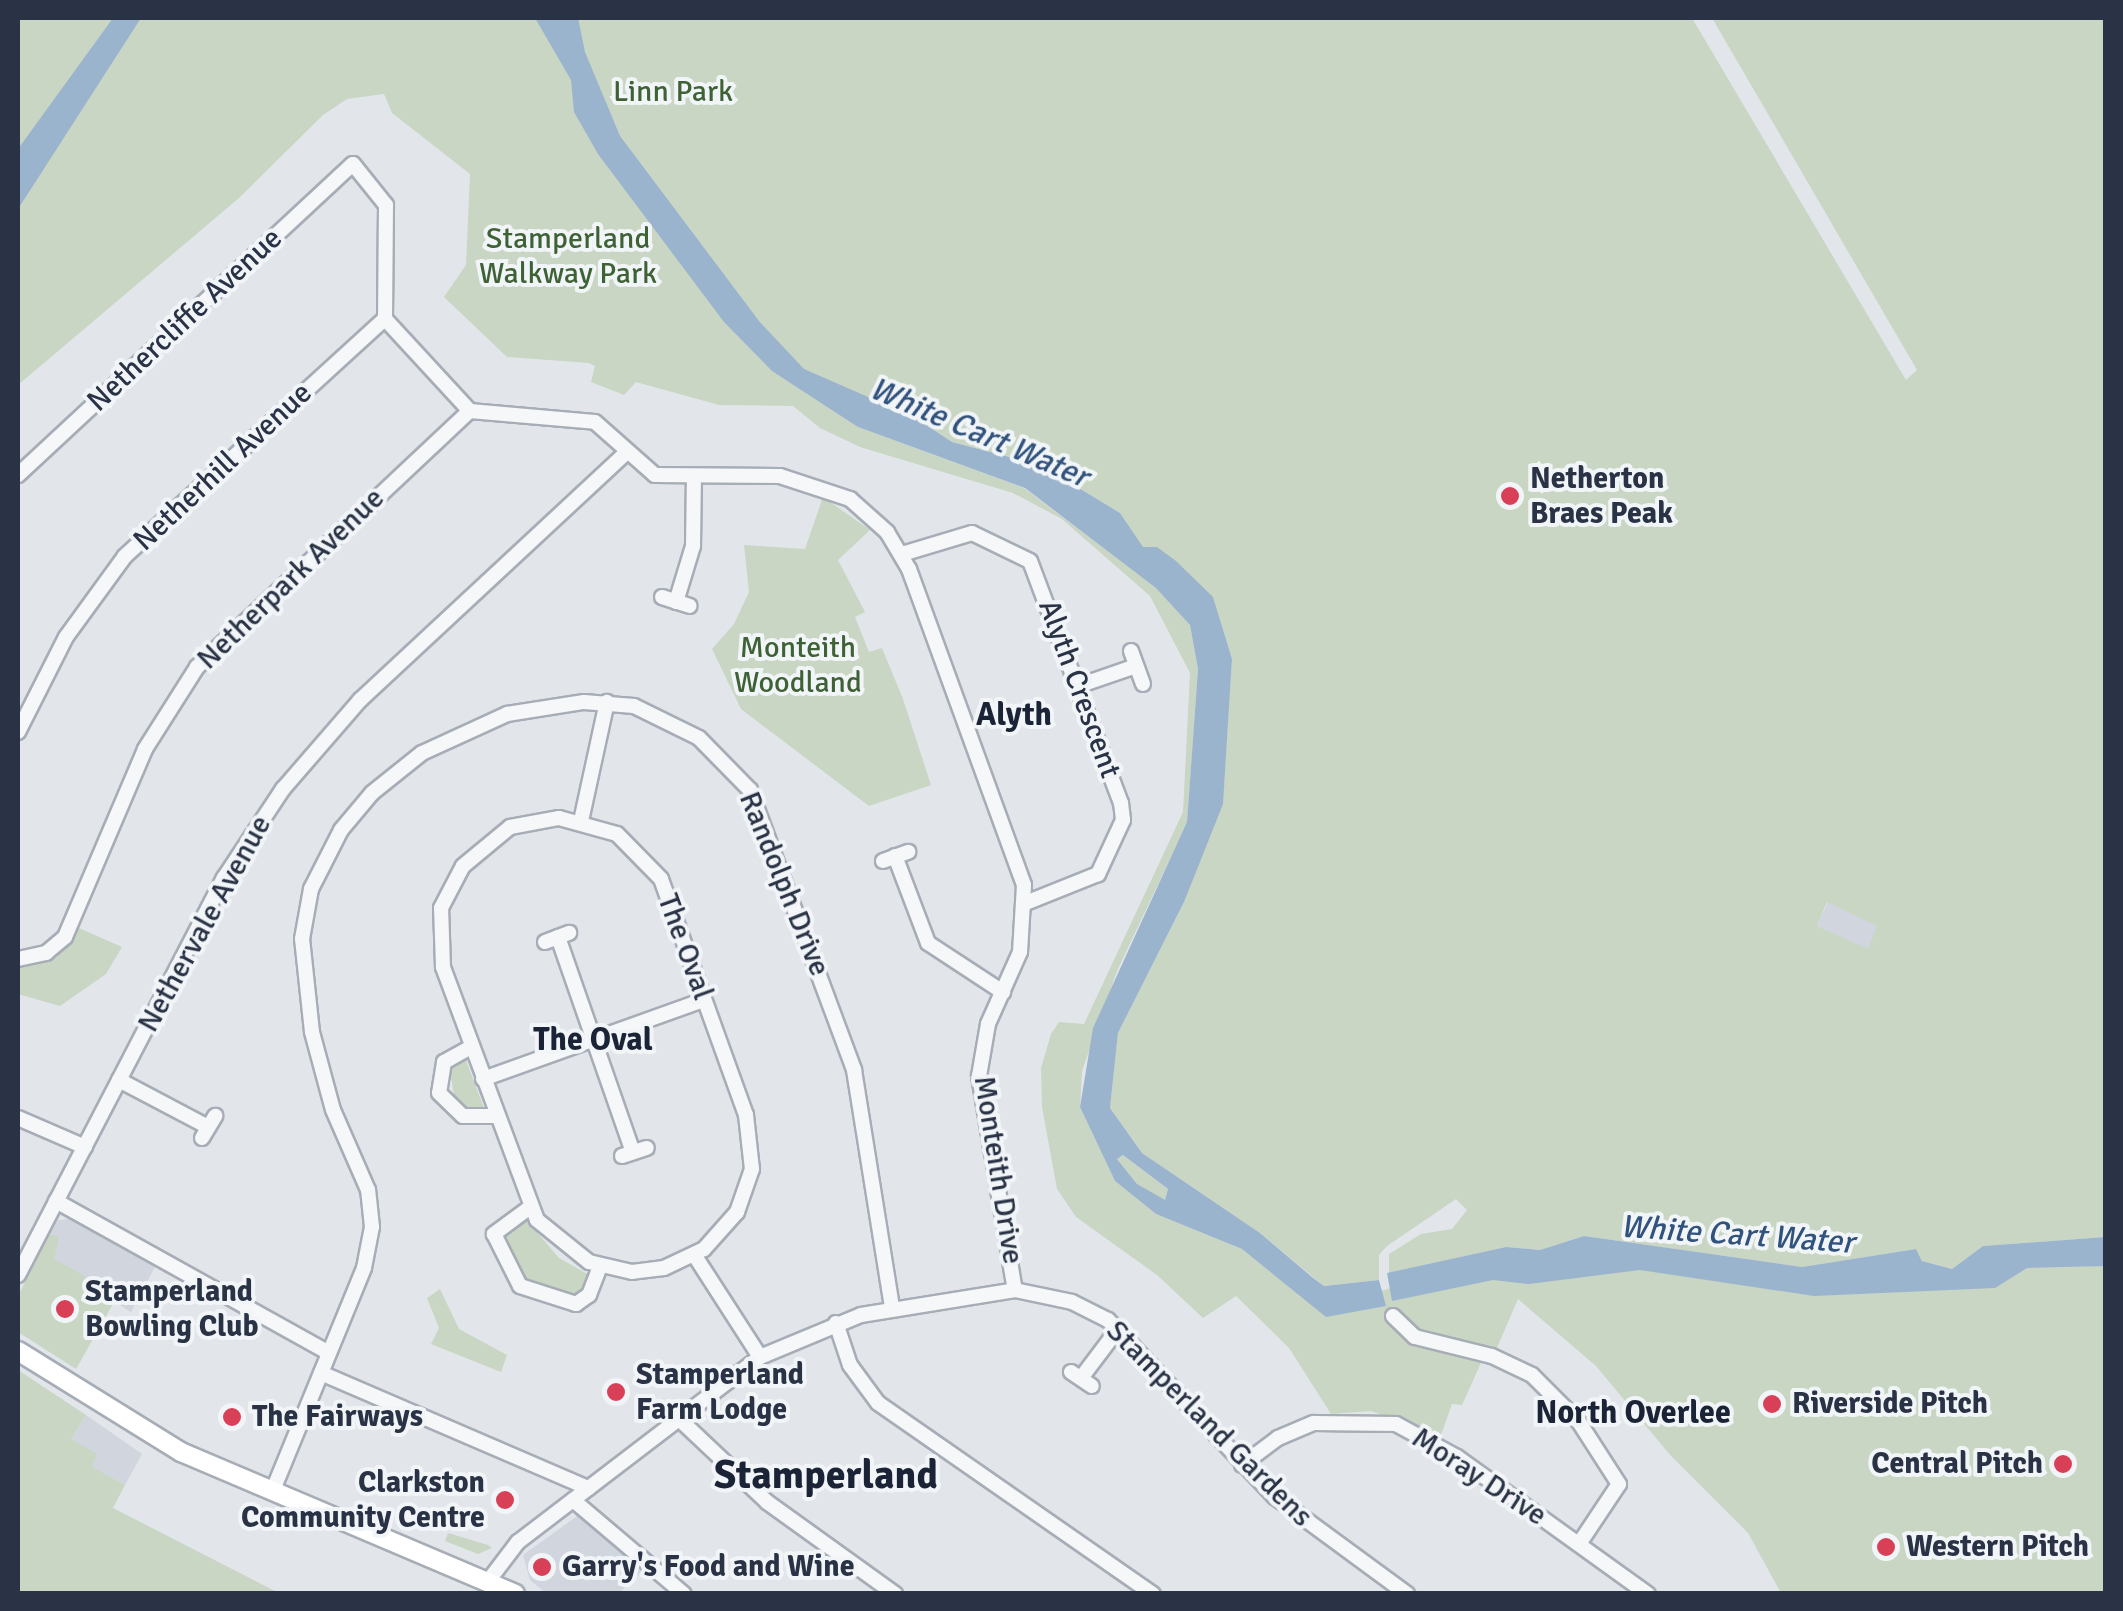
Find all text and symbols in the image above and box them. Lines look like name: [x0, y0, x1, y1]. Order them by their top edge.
park label: Linn Park: [613, 74, 733, 110]
street label: Nethercliffe Avenue: [80, 221, 290, 419]
park label: Stamperland Walkway Park: [479, 221, 657, 292]
water label: White Cart Water: [864, 370, 1094, 496]
street label: Netherhill Avenue: [126, 375, 320, 559]
place label: Netherton Braes Peak: [1530, 461, 1673, 532]
street label: Netherpark Avenue: [190, 481, 392, 677]
marker: Netherton Braes Peak: [1499, 485, 1521, 507]
street label: Alyth Crescent: [1030, 595, 1128, 783]
park label: Monteith Woodland: [734, 630, 862, 700]
district label: Alyth: [976, 696, 1052, 734]
street label: Randolph Drive: [731, 787, 837, 981]
street label: Nethervale Avenue: [131, 809, 279, 1039]
street label: The Oval: [649, 889, 721, 1005]
district label: The Oval: [533, 1021, 653, 1059]
street label: Monteith Drive: [965, 1073, 1031, 1267]
water label: White Cart Water: [1619, 1208, 1855, 1262]
place label: Stamperland Bowling Club: [85, 1274, 259, 1344]
marker: Stamperland Bowling Club: [54, 1298, 76, 1320]
street label: Stamperland Gardens: [1098, 1313, 1320, 1535]
place label: Stamperland Farm Lodge: [636, 1357, 804, 1428]
marker: Stamperland Farm Lodge: [605, 1381, 627, 1403]
place label: Riverside Pitch: [1792, 1386, 1988, 1422]
marker: Riverside Pitch: [1761, 1393, 1783, 1415]
district label: North Overlee: [1535, 1394, 1731, 1432]
place label: The Fairways: [252, 1399, 423, 1435]
marker: The Fairways: [221, 1406, 243, 1428]
street label: Moray Drive: [1405, 1420, 1553, 1534]
place label: Central Pitch: [1871, 1446, 2043, 1482]
district label: Stamperland: [714, 1451, 938, 1499]
marker: Central Pitch: [2052, 1453, 2074, 1475]
place label: Clarkston Community Centre: [241, 1465, 485, 1536]
marker: Clarkston Community Centre: [494, 1489, 516, 1511]
place label: Western Pitch: [1906, 1529, 2089, 1565]
marker: Western Pitch: [1875, 1536, 1897, 1558]
place label: Garry's Food and Wine: [562, 1549, 855, 1585]
marker: Garry's Food and Wine: [531, 1556, 553, 1578]

